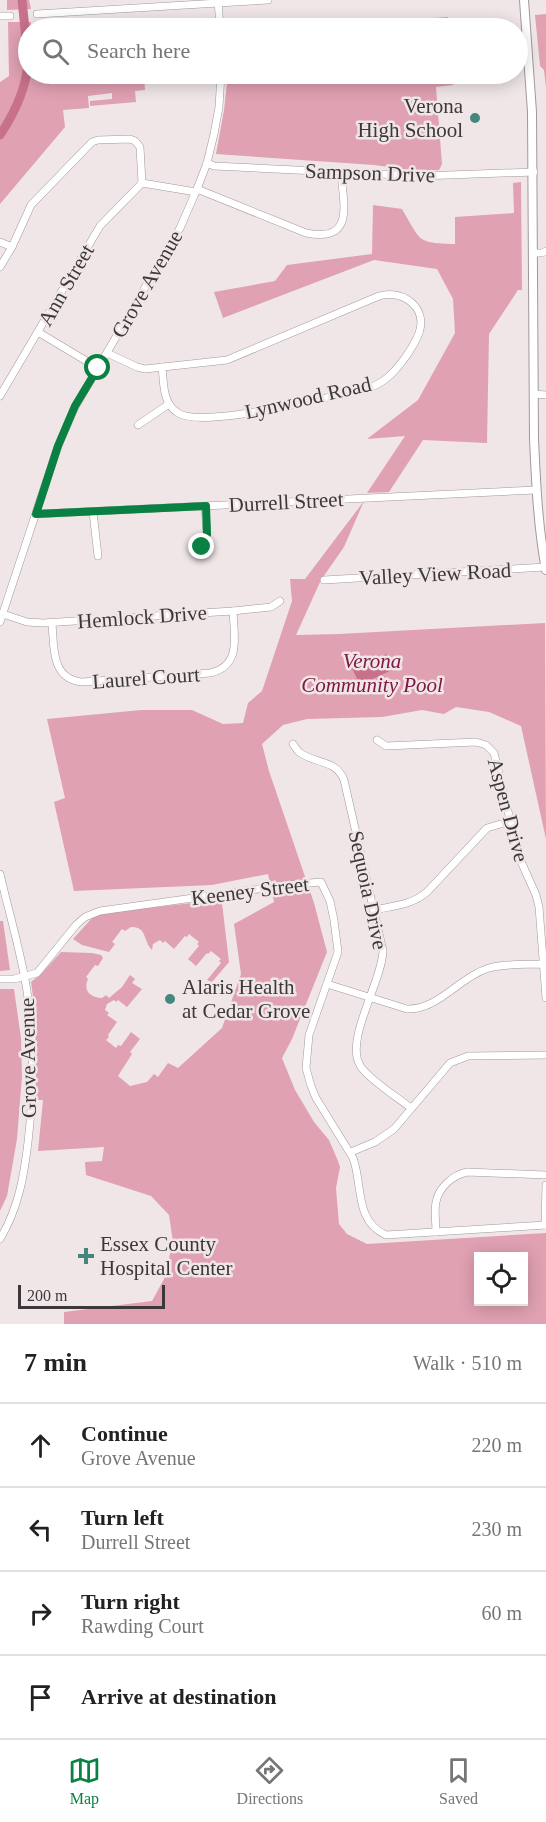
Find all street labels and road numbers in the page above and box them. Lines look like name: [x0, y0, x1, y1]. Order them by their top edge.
street label: Sampson Drive: [305, 159, 435, 187]
street label: Grove Avenue: [107, 226, 187, 342]
street label: Ann Street: [33, 240, 99, 330]
street label: Lynwood Road: [242, 372, 374, 424]
street label: Durrell Street: [228, 487, 344, 517]
street label: Valley View Road: [358, 558, 512, 590]
street label: Hemlock Drive: [76, 600, 208, 634]
street label: Laurel Court: [91, 662, 201, 694]
street label: Aspen Drive: [483, 755, 533, 865]
street label: Sequoia Drive: [344, 828, 392, 952]
street label: Keeney Street: [190, 872, 310, 910]
street label: Grove Avenue: [15, 998, 41, 1118]

